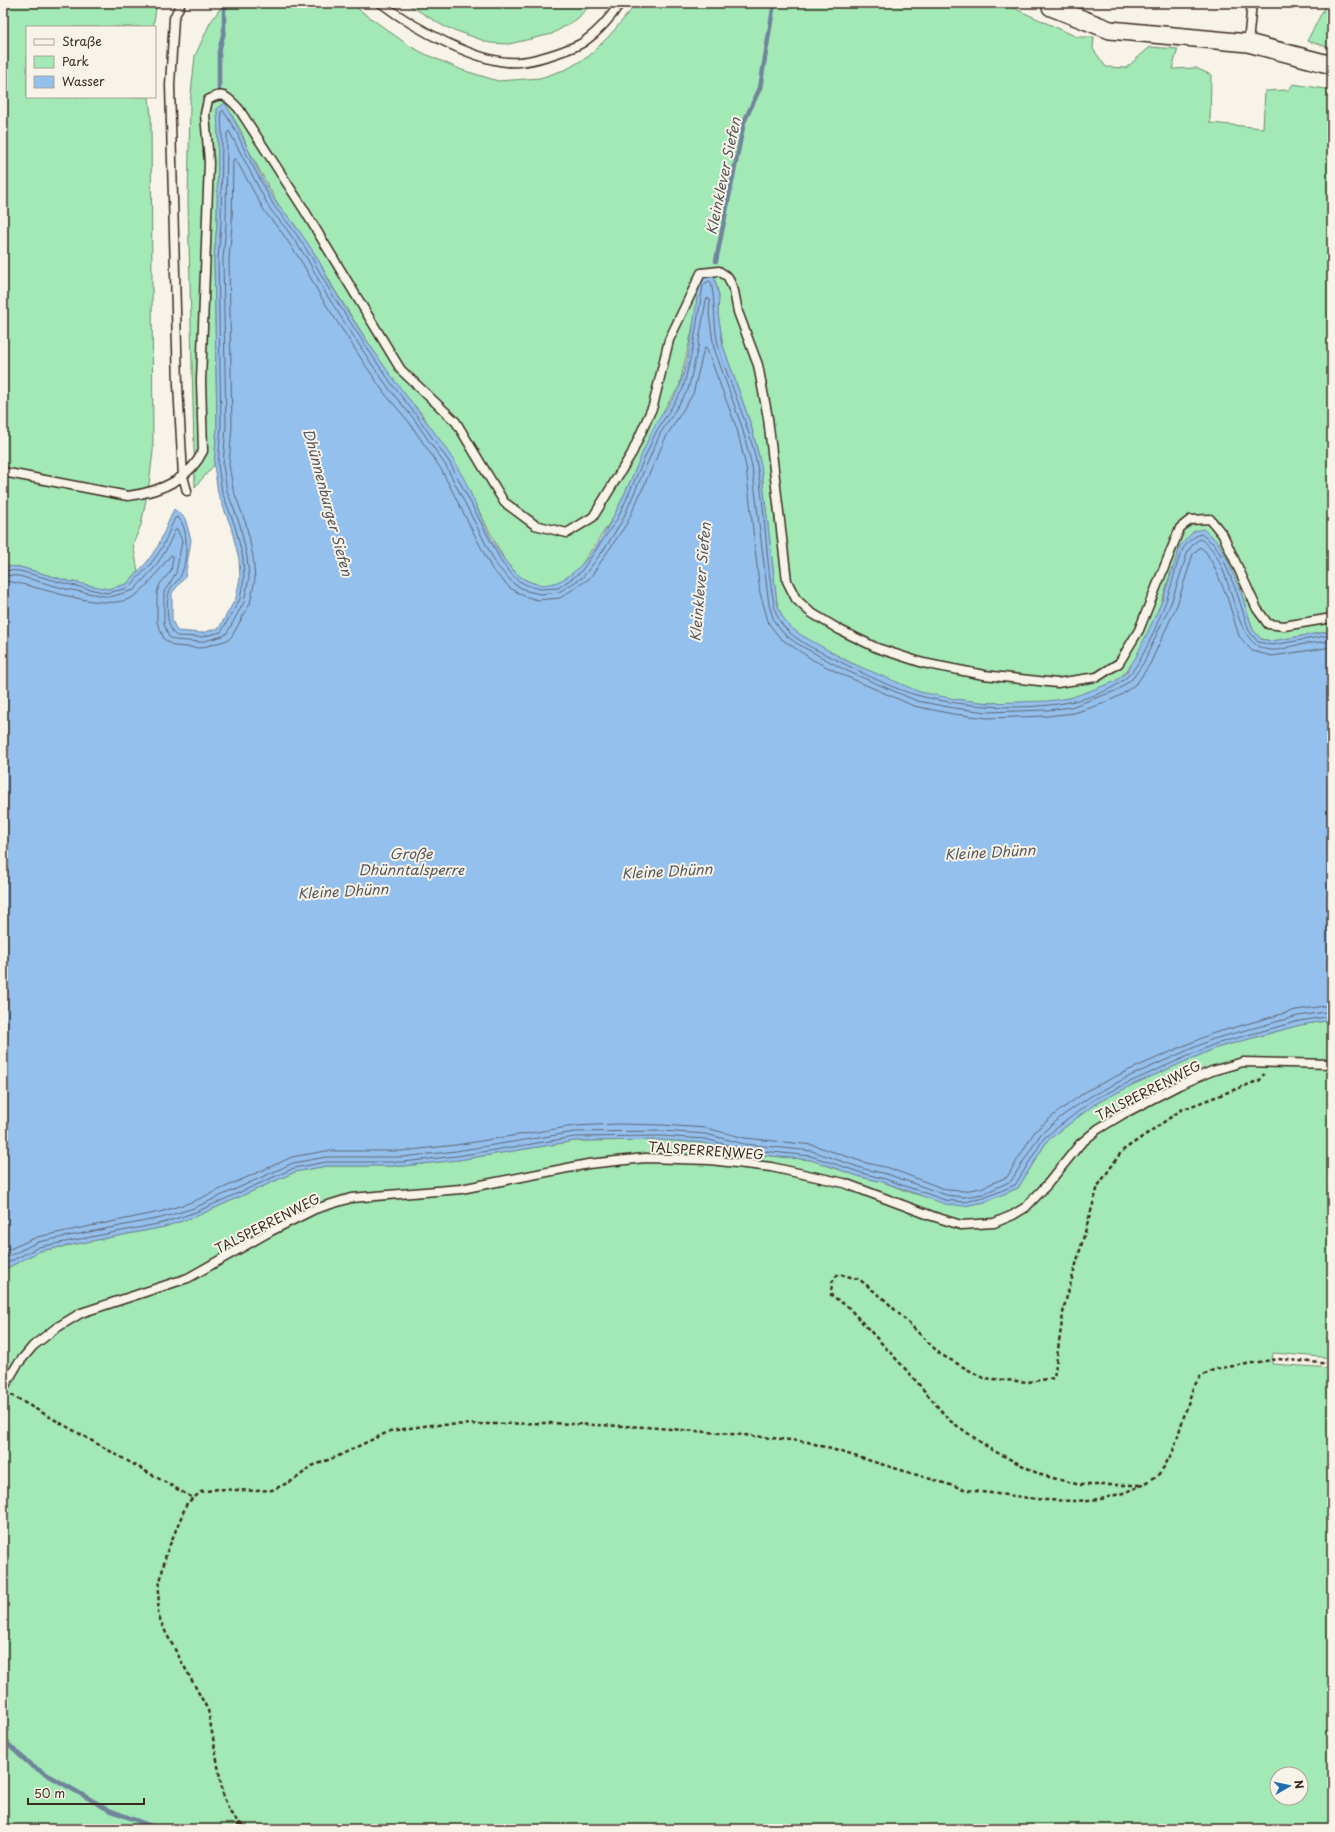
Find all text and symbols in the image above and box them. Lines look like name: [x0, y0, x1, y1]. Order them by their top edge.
legend: [26, 26, 156, 98]
text: Straße: [62, 32, 102, 50]
text: Park: [62, 52, 89, 70]
text: Wasser: [62, 72, 105, 90]
water label: Kleinklever Siefen: [700, 115, 746, 236]
water label: Dhünnenburger Siefen: [298, 426, 358, 579]
water label: Kleinklever Siefen: [684, 521, 716, 642]
water label: Kleine Dhünn: [944, 839, 1037, 865]
water label: Große Dhünntalsperre: [358, 843, 465, 880]
water label: Kleine Dhünn: [621, 858, 714, 884]
water label: Kleine Dhünn: [297, 878, 390, 904]
street label: TALSPERRENWEG: [1092, 1055, 1204, 1125]
street label: TALSPERRENWEG: [648, 1136, 765, 1164]
street label: TALSPERRENWEG: [211, 1188, 323, 1258]
north arrow: [1269, 1766, 1309, 1806]
text: N: [1290, 1779, 1308, 1790]
scale bar: [28, 1780, 144, 1806]
text: 50 m: [34, 1784, 65, 1802]

